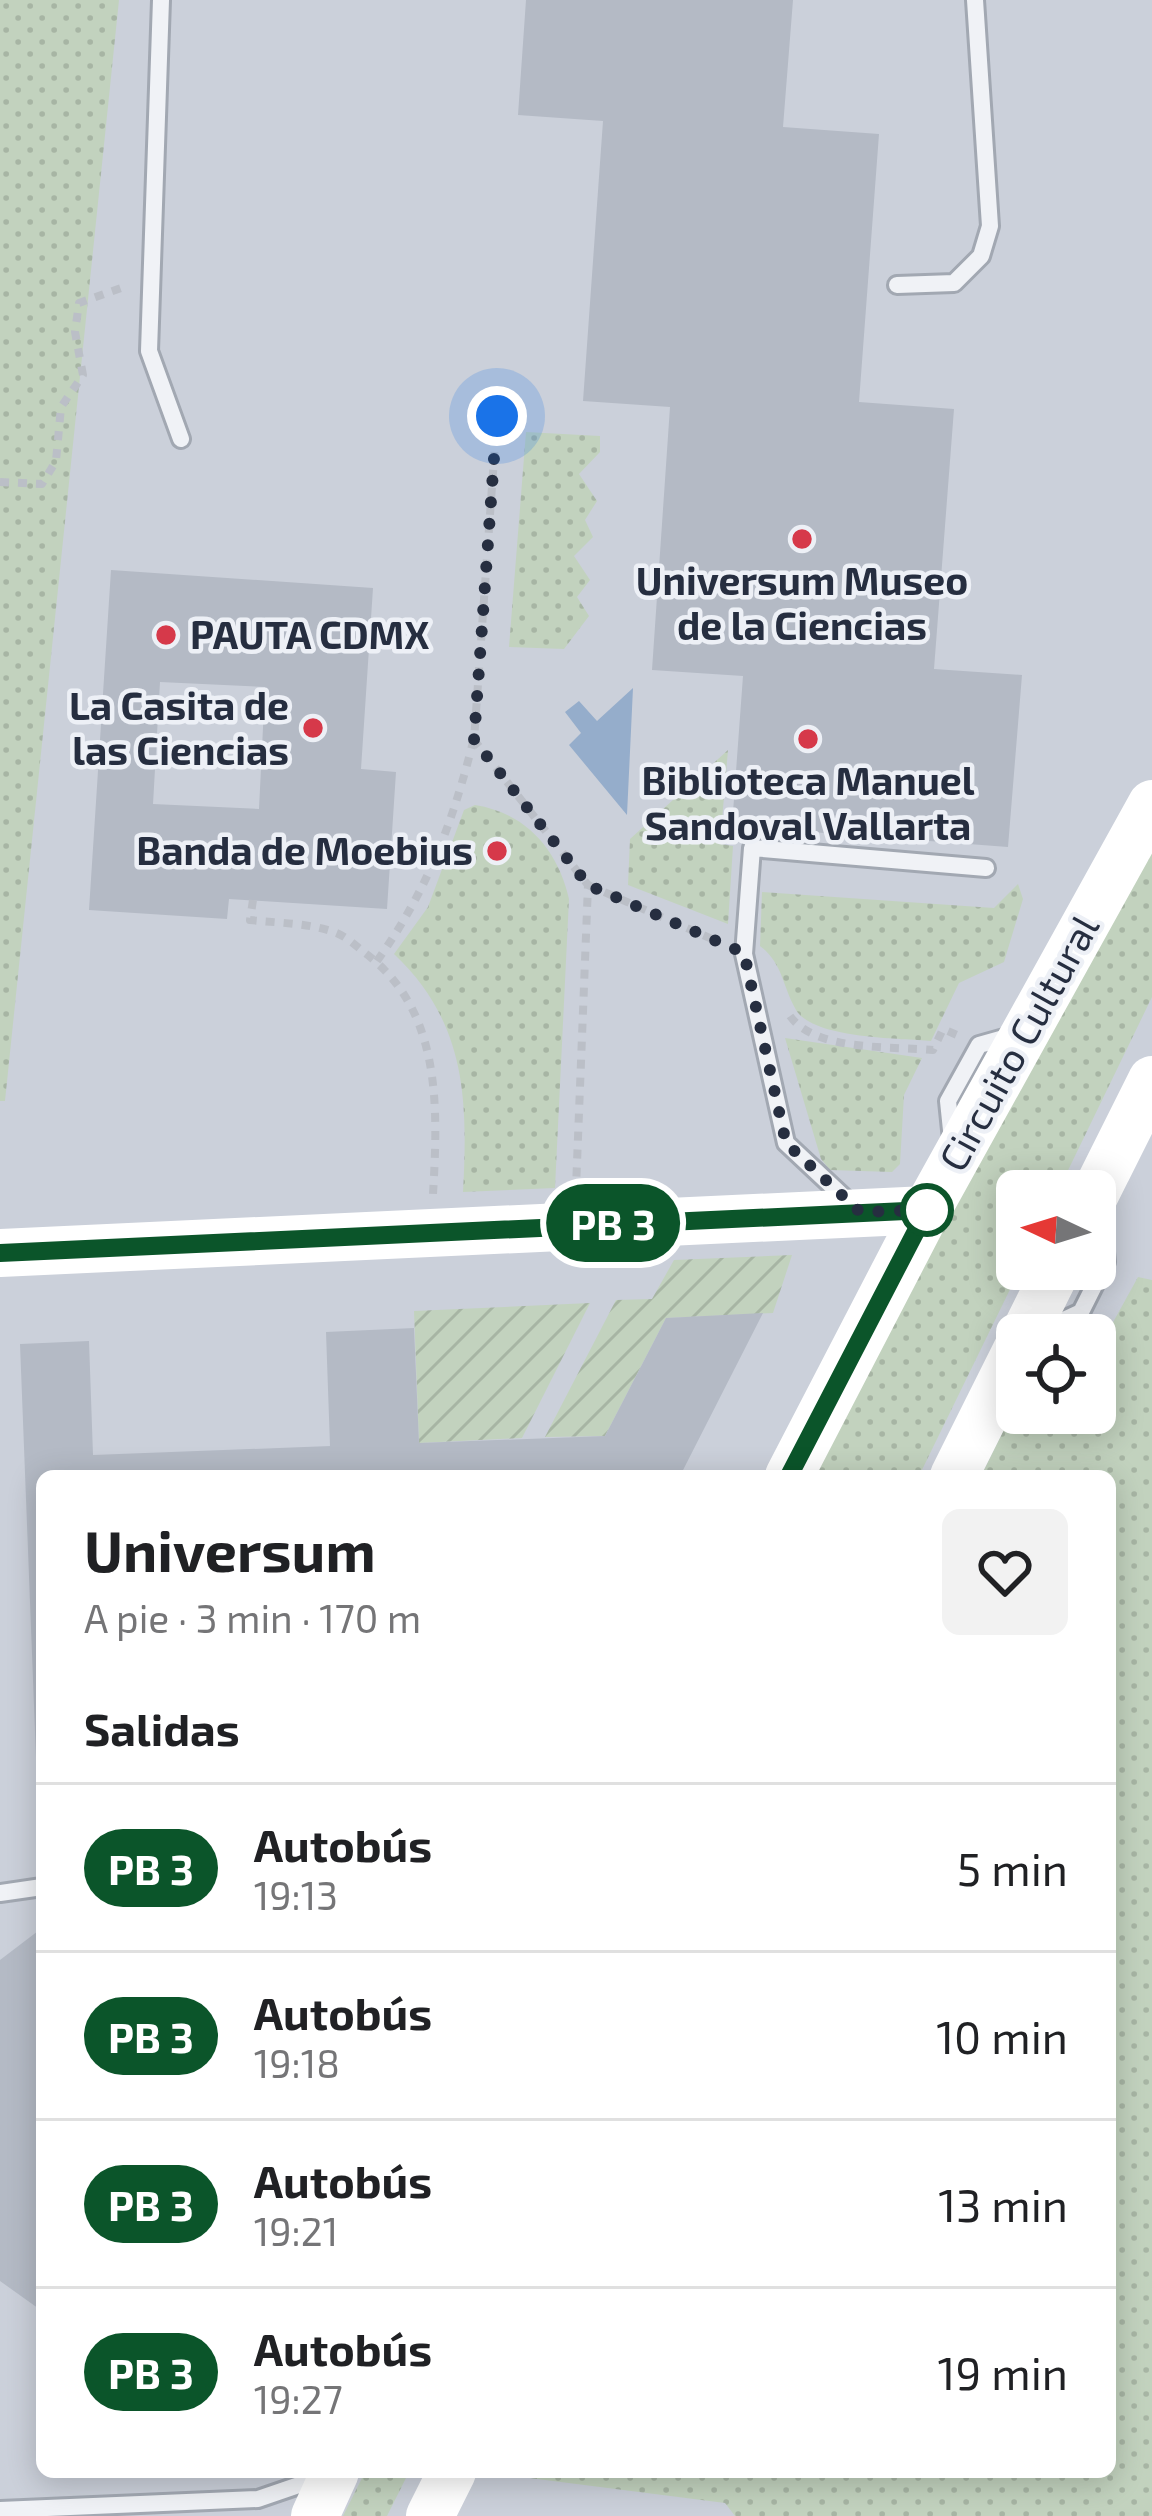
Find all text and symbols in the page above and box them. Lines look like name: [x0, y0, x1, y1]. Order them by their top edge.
your location: [467, 386, 527, 446]
marker: Universum Museo de la Ciencias: [789, 526, 815, 552]
place label: Universum Museo de la Ciencias: [636, 556, 968, 648]
place label: PAUTA CDMX: [190, 610, 429, 657]
marker: PAUTA CDMX: [153, 622, 179, 648]
place label: La Casita de las Ciencias: [69, 681, 289, 773]
marker: La Casita de las Ciencias: [300, 715, 326, 741]
marker: Biblioteca Manuel Sandoval Vallarta: [795, 726, 821, 752]
place label: Biblioteca Manuel Sandoval Vallarta: [641, 756, 975, 848]
place label: Banda de Moebius: [136, 826, 473, 873]
marker: Banda de Moebius: [484, 838, 510, 864]
street label: Circuito Cultural: [928, 906, 1108, 1178]
north arrow: [996, 1170, 1116, 1290]
map controls: [996, 1170, 1116, 1434]
line badge: PB 3: [529, 1184, 697, 1262]
unlabelled marker: [902, 1185, 952, 1235]
text: PB 3: [570, 1198, 656, 1248]
button: locate: [996, 1314, 1116, 1434]
button: heart: [942, 1509, 1068, 1635]
text: Universum: [84, 1515, 376, 1583]
text: A pie · 3 min · 170 m: [84, 1594, 421, 1641]
text: Salidas: [84, 1701, 240, 1755]
text: Autobús: [254, 1817, 432, 1871]
text: 5 min: [957, 1841, 1068, 1895]
text: PB 3: [108, 1843, 194, 1893]
text: 19:13: [254, 1871, 338, 1918]
text: Autobús: [254, 1985, 432, 2039]
text: 10 min: [936, 2009, 1068, 2063]
text: PB 3: [108, 2011, 194, 2061]
text: 19:18: [254, 2039, 340, 2086]
text: Autobús: [254, 2153, 432, 2207]
text: 13 min: [938, 2177, 1068, 2231]
text: PB 3: [108, 2179, 194, 2229]
text: 19:21: [254, 2207, 338, 2254]
text: Autobús: [254, 2321, 432, 2375]
text: 19 min: [938, 2345, 1068, 2399]
text: PB 3: [108, 2347, 194, 2397]
text: 19:27: [254, 2375, 343, 2422]

